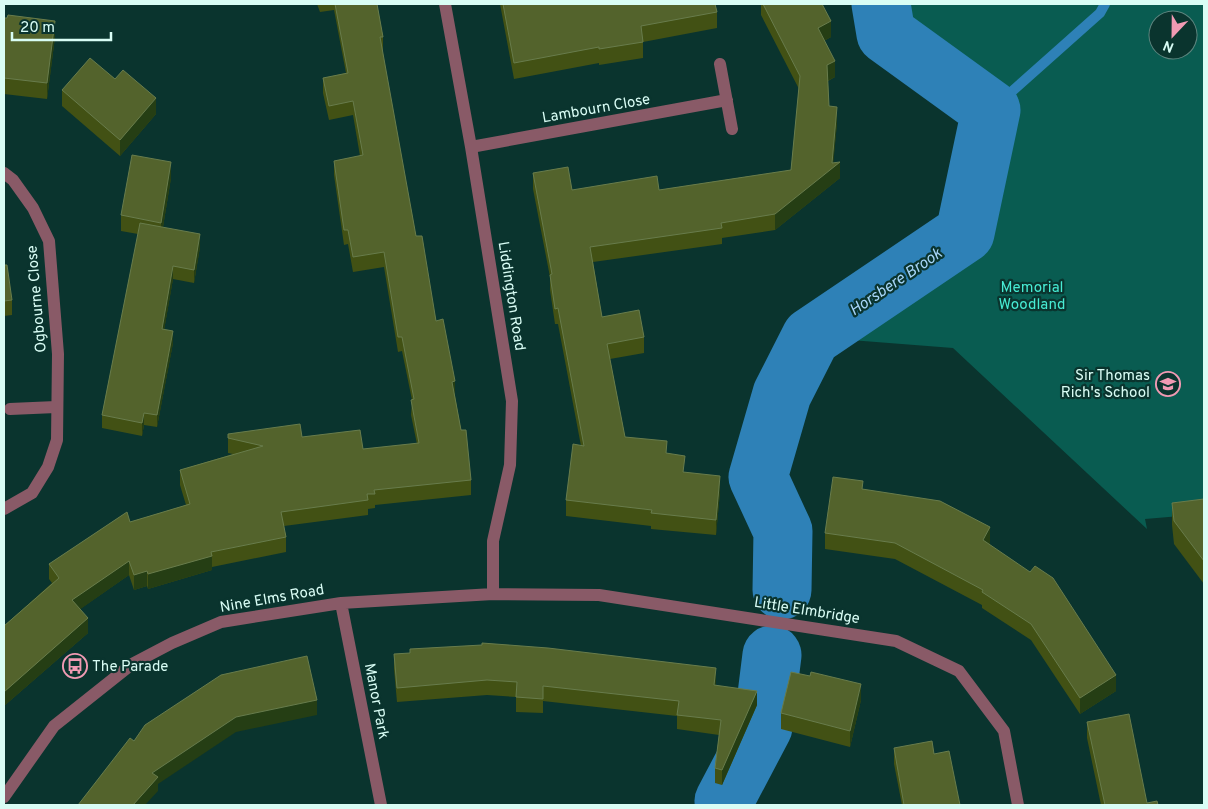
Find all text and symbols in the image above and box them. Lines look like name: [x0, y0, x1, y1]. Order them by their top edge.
scale bar: [12, 10, 111, 42]
north arrow: [1148, 10, 1198, 60]
text: 20 m: [20, 19, 55, 38]
text: N: [1161, 36, 1177, 55]
street label: Lambourn Close: [541, 91, 652, 128]
street label: Liddington Road: [492, 240, 529, 352]
street label: Ogbourne Close: [23, 244, 52, 353]
water label: Horsbere Brook: [846, 244, 947, 321]
park label: Memorial Woodland: [998, 279, 1066, 315]
place label: Sir Thomas Rich's School: [1061, 367, 1150, 403]
school or university icon: Sir Thomas Rich's School: [1155, 371, 1181, 397]
street label: Nine Elms Road: [219, 581, 326, 618]
street label: Little Elmbridge: [752, 594, 861, 629]
bus stop icon: The Parade: [62, 653, 88, 679]
place label: The Parade: [92, 658, 168, 677]
street label: Manor Park: [359, 662, 392, 741]

